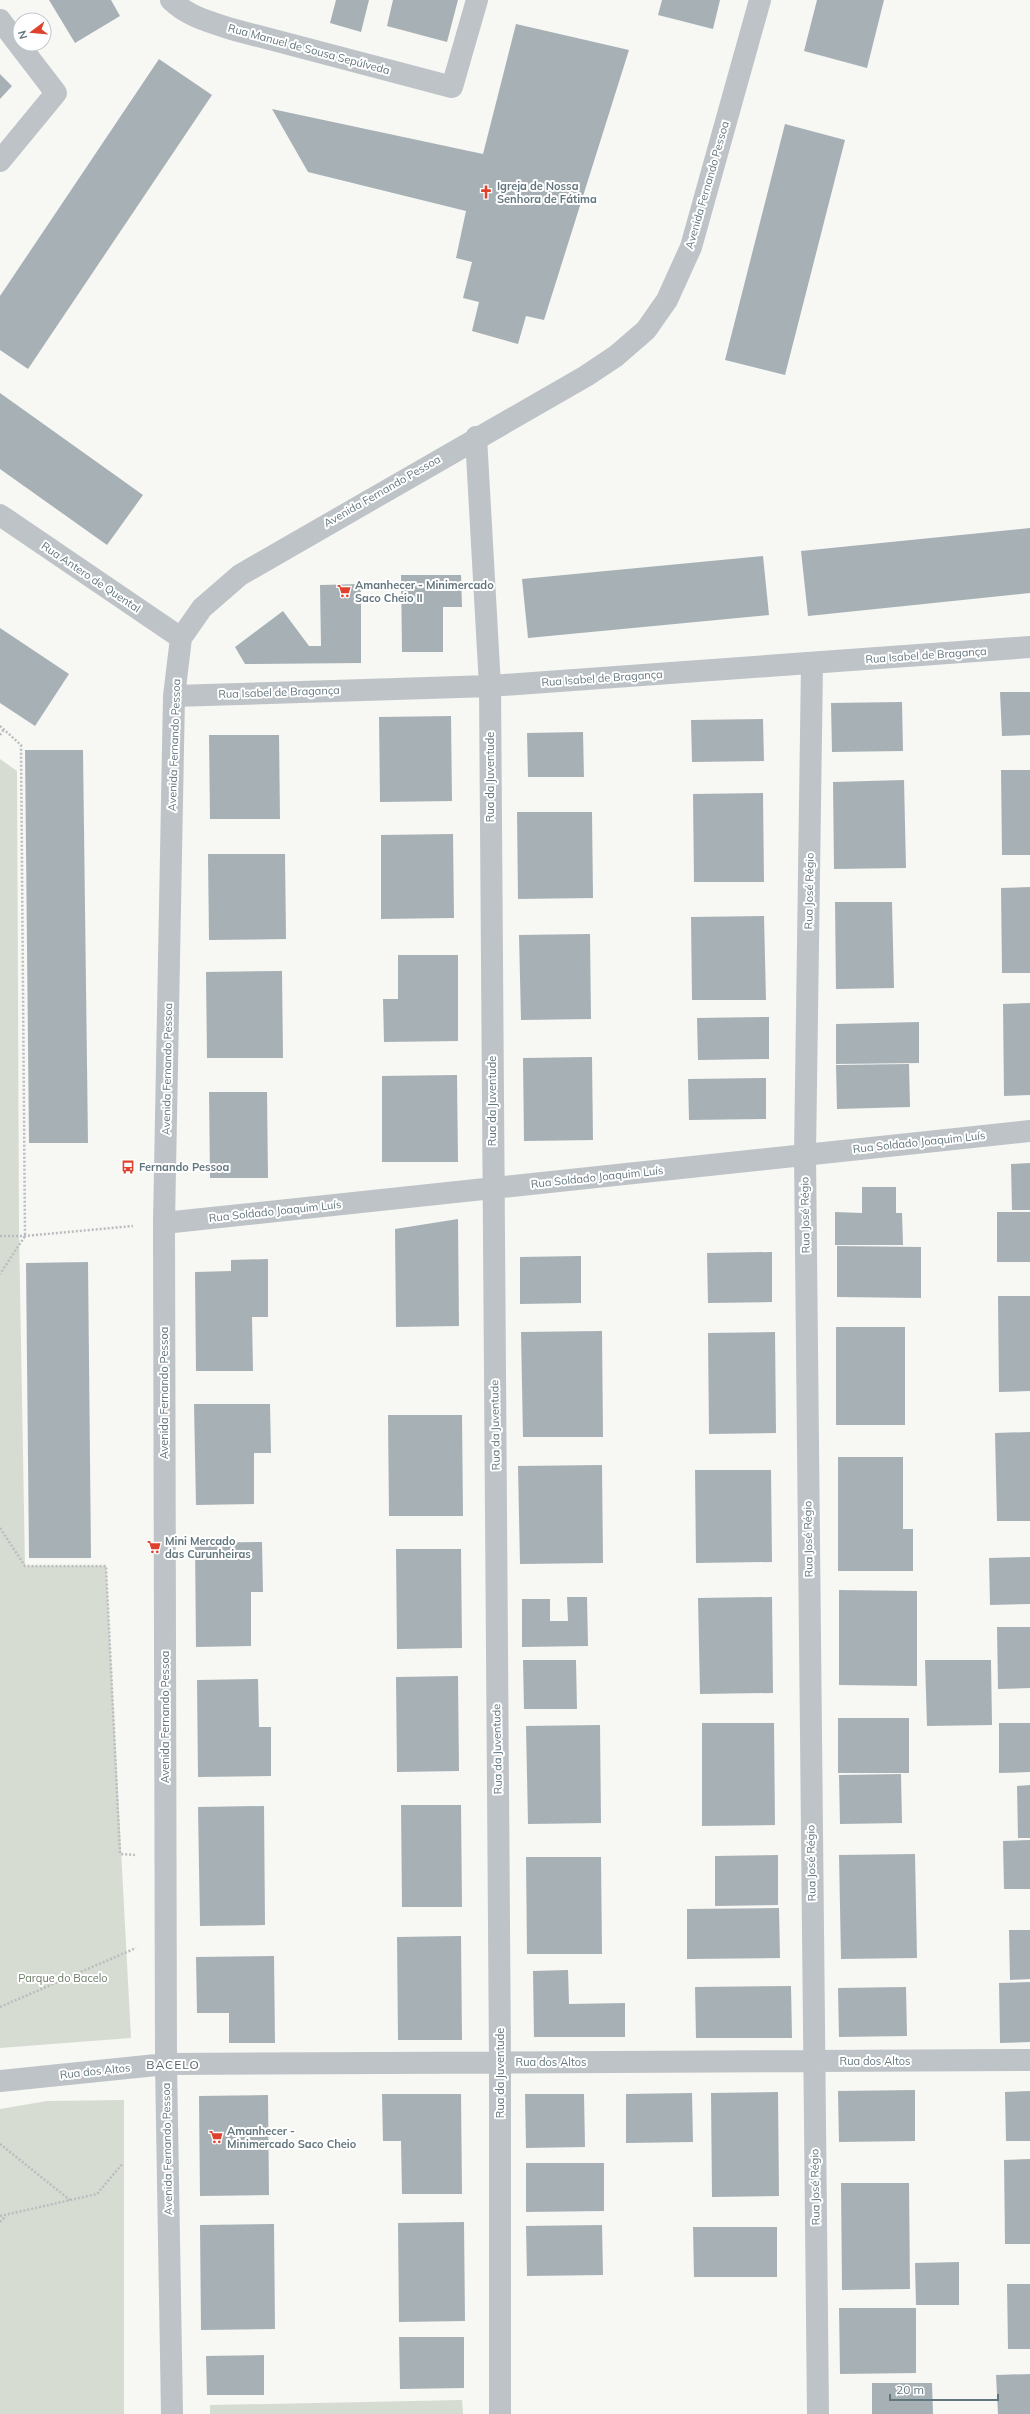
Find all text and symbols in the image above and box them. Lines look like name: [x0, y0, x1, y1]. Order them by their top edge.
north arrow: [12, 12, 52, 52]
street label: Rua Manuel de Sousa Sepúlveda: [227, 21, 391, 77]
text: N: [15, 29, 30, 41]
street label: Avenida Fernando Pessoa: [682, 119, 732, 251]
place label: Igreja de Nossa Senhora de Fátima: [497, 179, 597, 206]
church icon: Igreja de Nossa Senhora de Fátima: [478, 184, 494, 200]
street label: Avenida Fernando Pessoa: [321, 452, 443, 530]
street label: Rua Antero de Quental: [39, 539, 143, 615]
place label: Amanhecer - Minimercado Saco Cheio II: [355, 578, 494, 605]
supermarket icon: Amanhecer - Minimercado Saco Cheio II: [336, 583, 352, 599]
street label: Rua Isabel de Bragança: [865, 644, 987, 666]
street label: Rua Isabel de Bragança: [541, 667, 663, 689]
street label: Avenida Fernando Pessoa: [165, 679, 183, 811]
street label: Rua Isabel de Bragança: [218, 683, 340, 701]
street label: Rua da Juventude: [483, 732, 497, 822]
street label: Rua José Régio: [801, 853, 817, 929]
street label: Avenida Fernando Pessoa: [159, 1003, 175, 1135]
street label: Rua da Juventude: [485, 1056, 499, 1146]
street label: Rua Soldado Joaquim Luís: [852, 1128, 986, 1156]
bus stop icon: Fernando Pessoa: [120, 1159, 136, 1175]
place label: Fernando Pessoa: [139, 1160, 229, 1174]
street label: Rua Soldado Joaquim Luís: [530, 1163, 664, 1191]
street label: Rua José Régio: [797, 1177, 813, 1253]
street label: Rua Soldado Joaquim Luís: [208, 1197, 342, 1225]
street label: Avenida Fernando Pessoa: [157, 1327, 171, 1459]
street label: Rua da Juventude: [487, 1380, 503, 1470]
street label: Rua José Régio: [800, 1501, 816, 1577]
place label: Mini Mercado das Curunheiras: [165, 1534, 251, 1561]
supermarket icon: Mini Mercado das Curunheiras: [146, 1539, 162, 1555]
street label: Avenida Fernando Pessoa: [158, 1651, 172, 1783]
street label: Rua da Juventude: [489, 1704, 505, 1794]
street label: Rua José Régio: [803, 1825, 819, 1901]
park label: Parque do Bacelo: [18, 1971, 108, 1985]
street label: Rua da Juventude: [493, 2028, 507, 2118]
street label: Rua dos Altos: [840, 2054, 910, 2068]
street label: Rua dos Altos: [516, 2055, 586, 2069]
district label: BACELO: [146, 2057, 200, 2072]
street label: Rua dos Altos: [59, 2060, 131, 2082]
street label: Avenida Fernando Pessoa: [159, 2083, 175, 2215]
place label: Amanhecer - Minimercado Saco Cheio: [227, 2124, 357, 2151]
supermarket icon: Amanhecer - Minimercado Saco Cheio: [208, 2129, 224, 2145]
street label: Rua José Régio: [807, 2149, 823, 2225]
scale bar: [890, 2376, 998, 2402]
text: 20 m: [896, 2382, 924, 2397]

